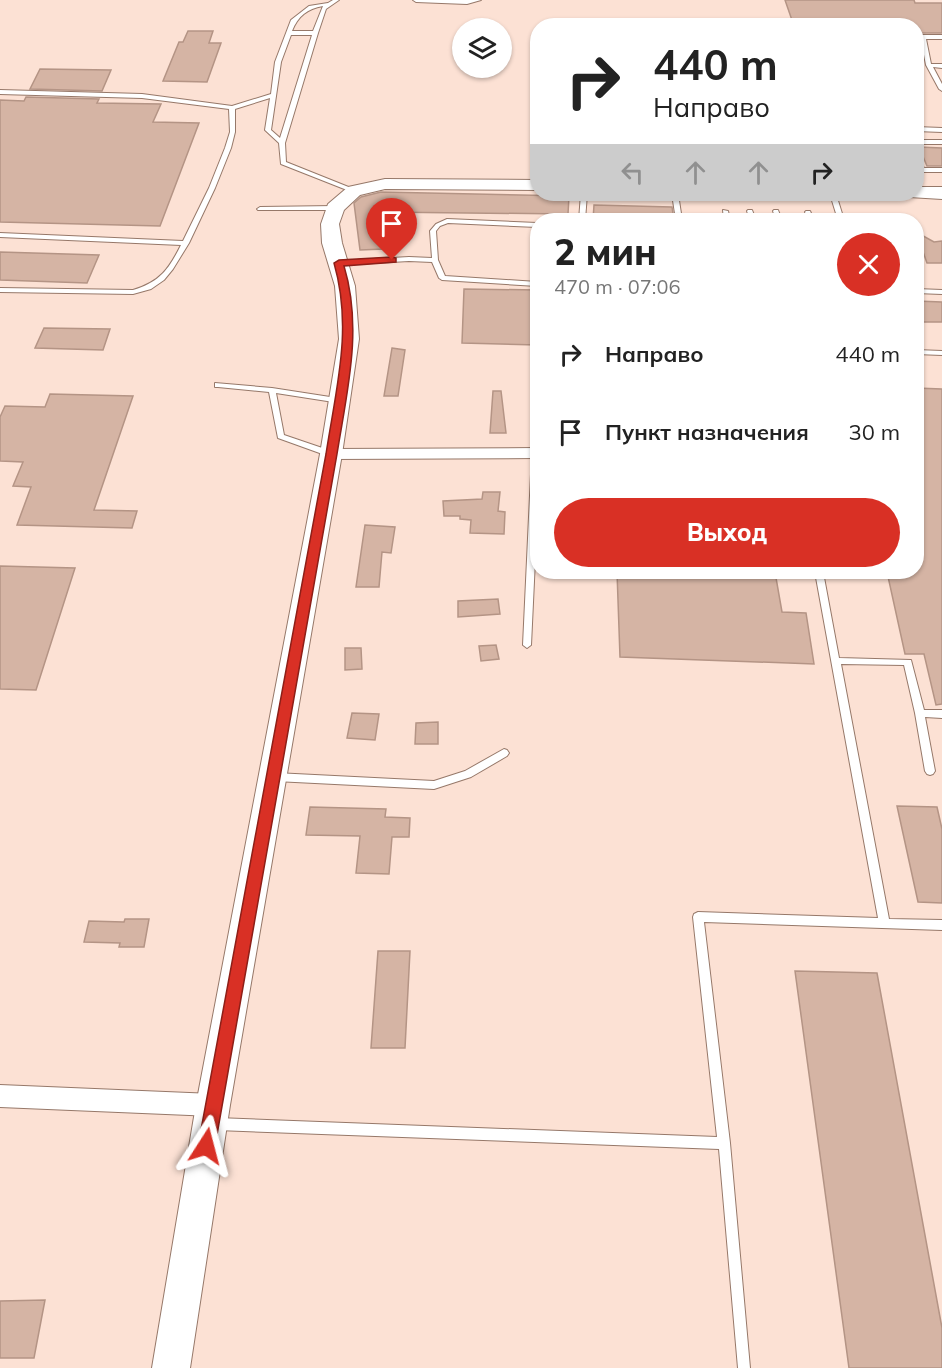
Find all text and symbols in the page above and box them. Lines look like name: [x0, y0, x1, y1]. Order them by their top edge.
map controls: [452, 18, 512, 78]
button: layers: [452, 18, 512, 78]
text: 440 m: [653, 38, 778, 91]
icon: right: [554, 42, 632, 120]
text: Направо: [653, 90, 770, 124]
icon: left: [616, 156, 649, 189]
icon: ahead: [679, 156, 712, 189]
icon: ahead: [742, 156, 775, 189]
icon: right: [805, 156, 838, 189]
pin: [366, 198, 417, 260]
icon: arrive: [375, 207, 408, 240]
text: 2 мин: [554, 229, 657, 274]
button: close: [837, 233, 900, 296]
text: 470 m · 07:06: [554, 274, 680, 299]
icon: right: [554, 338, 587, 371]
text: Направо: [605, 340, 703, 368]
text: 440 m: [835, 340, 900, 368]
icon: arrive: [554, 416, 587, 449]
text: Пункт назначения: [605, 418, 809, 446]
text: 30 m: [849, 418, 900, 446]
button: Выход: [554, 498, 900, 567]
position arrow: [174, 1114, 238, 1178]

